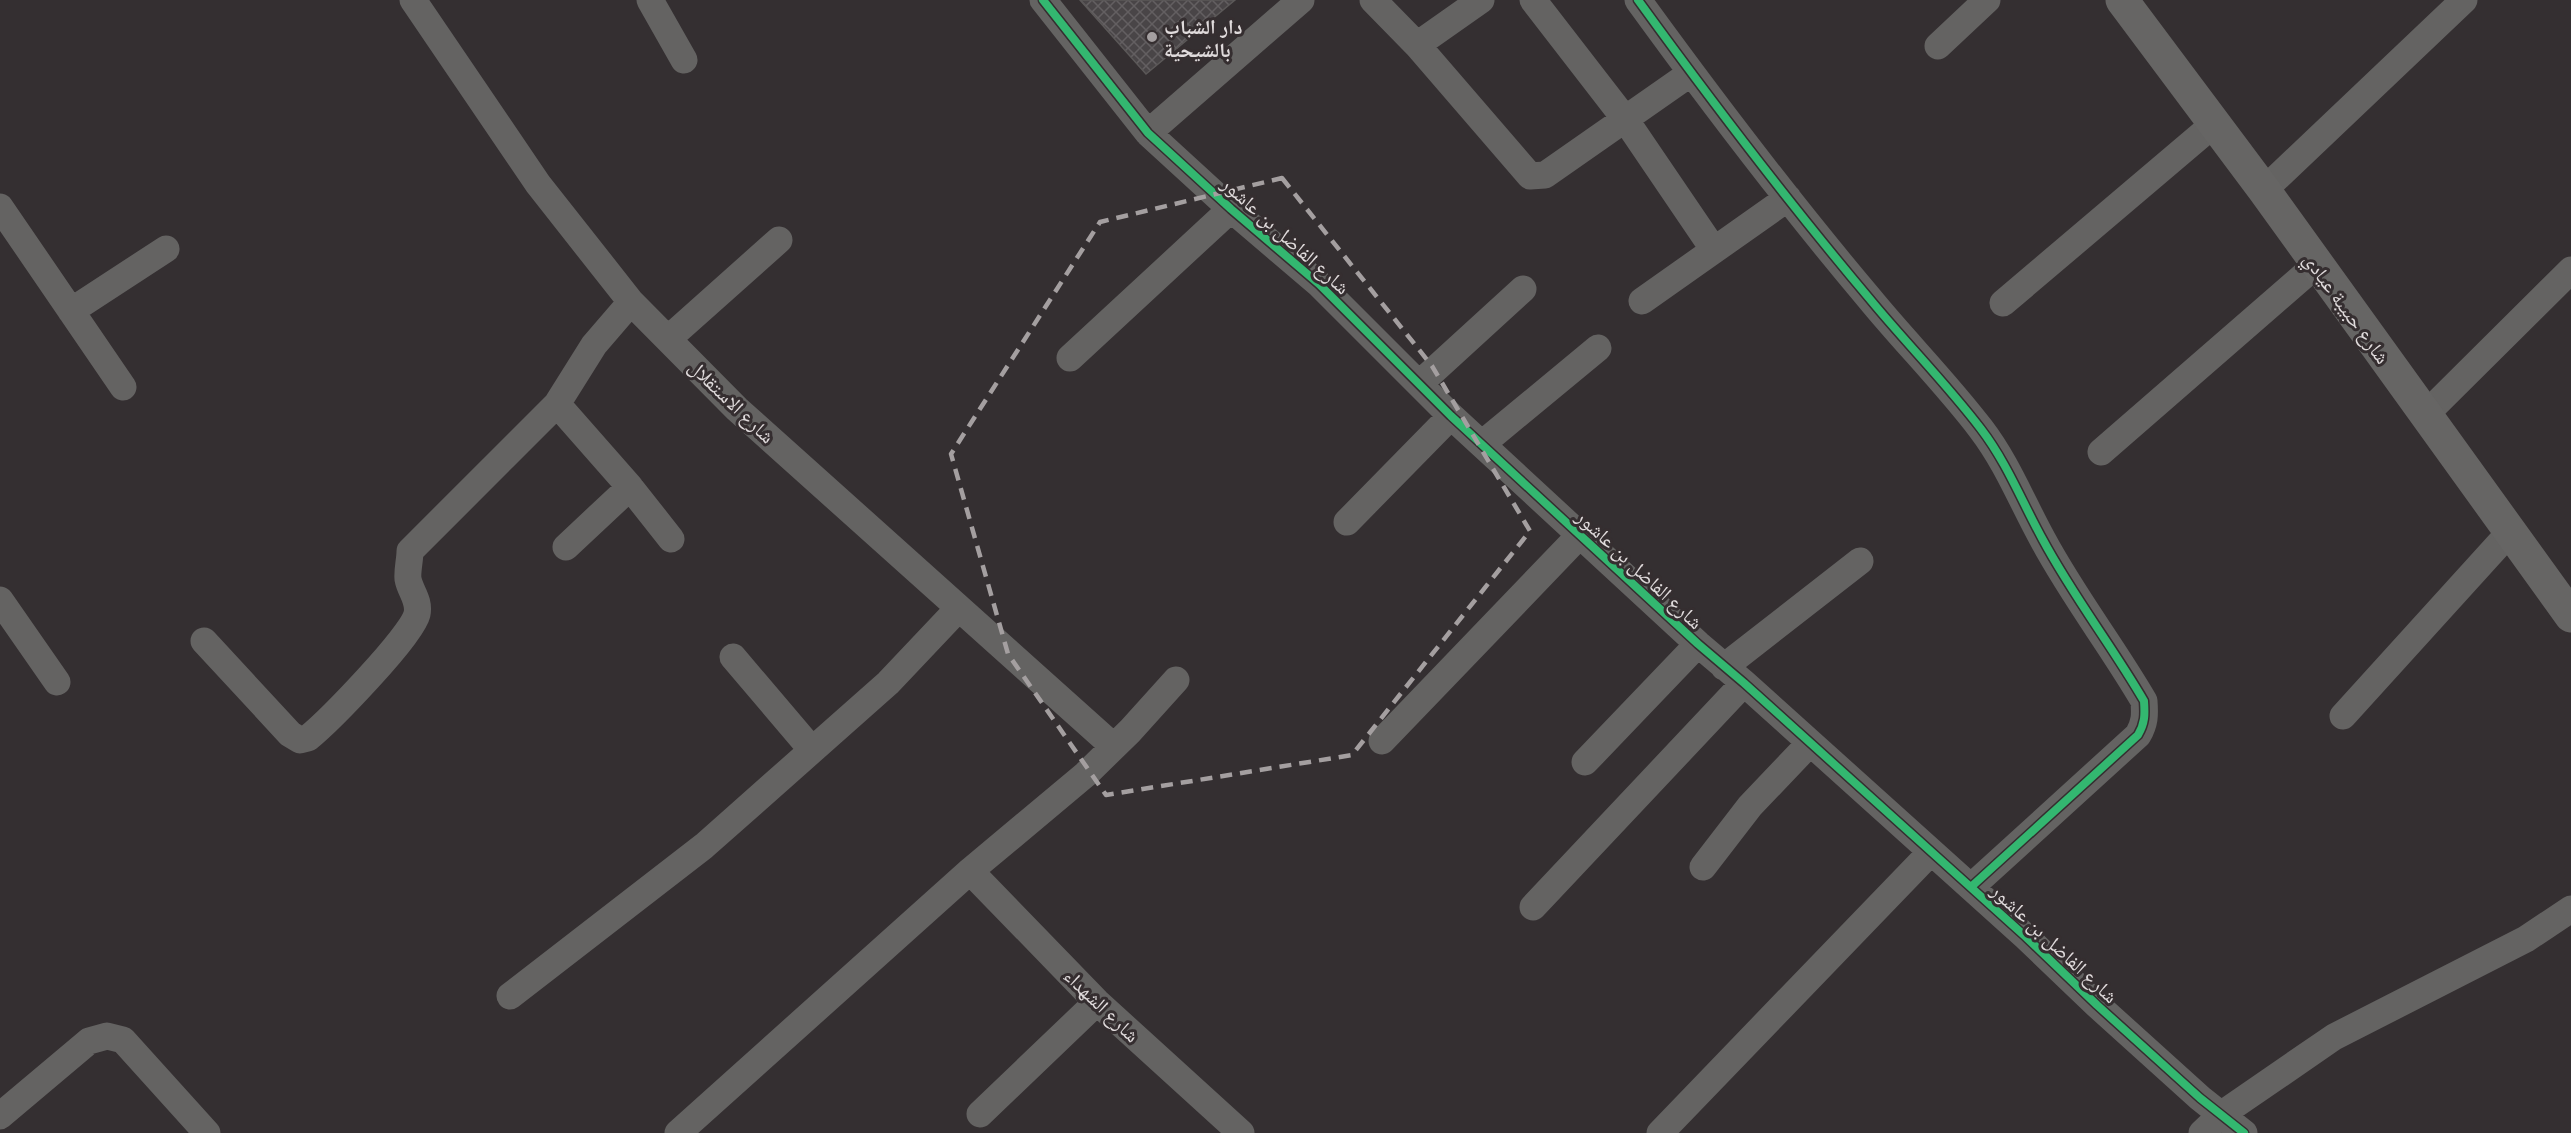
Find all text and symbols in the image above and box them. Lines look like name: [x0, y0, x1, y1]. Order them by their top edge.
place label: دار الشباب بالشيحية: [1164, 14, 1242, 62]
marker: دار الشباب بالشيحية: [1145, 30, 1159, 44]
street label: شارع الفاضل بن عاشور: [1215, 170, 1355, 300]
street label: شارع حبيبة عيادي: [2295, 248, 2396, 371]
street label: شارع الاستقلال: [683, 354, 780, 449]
street label: شارع الفاضل بن عاشور: [1570, 503, 1709, 635]
street label: شارع الفاضل بن عاشور: [1985, 877, 2124, 1009]
street label: شارع الشهداء: [1058, 963, 1145, 1048]

